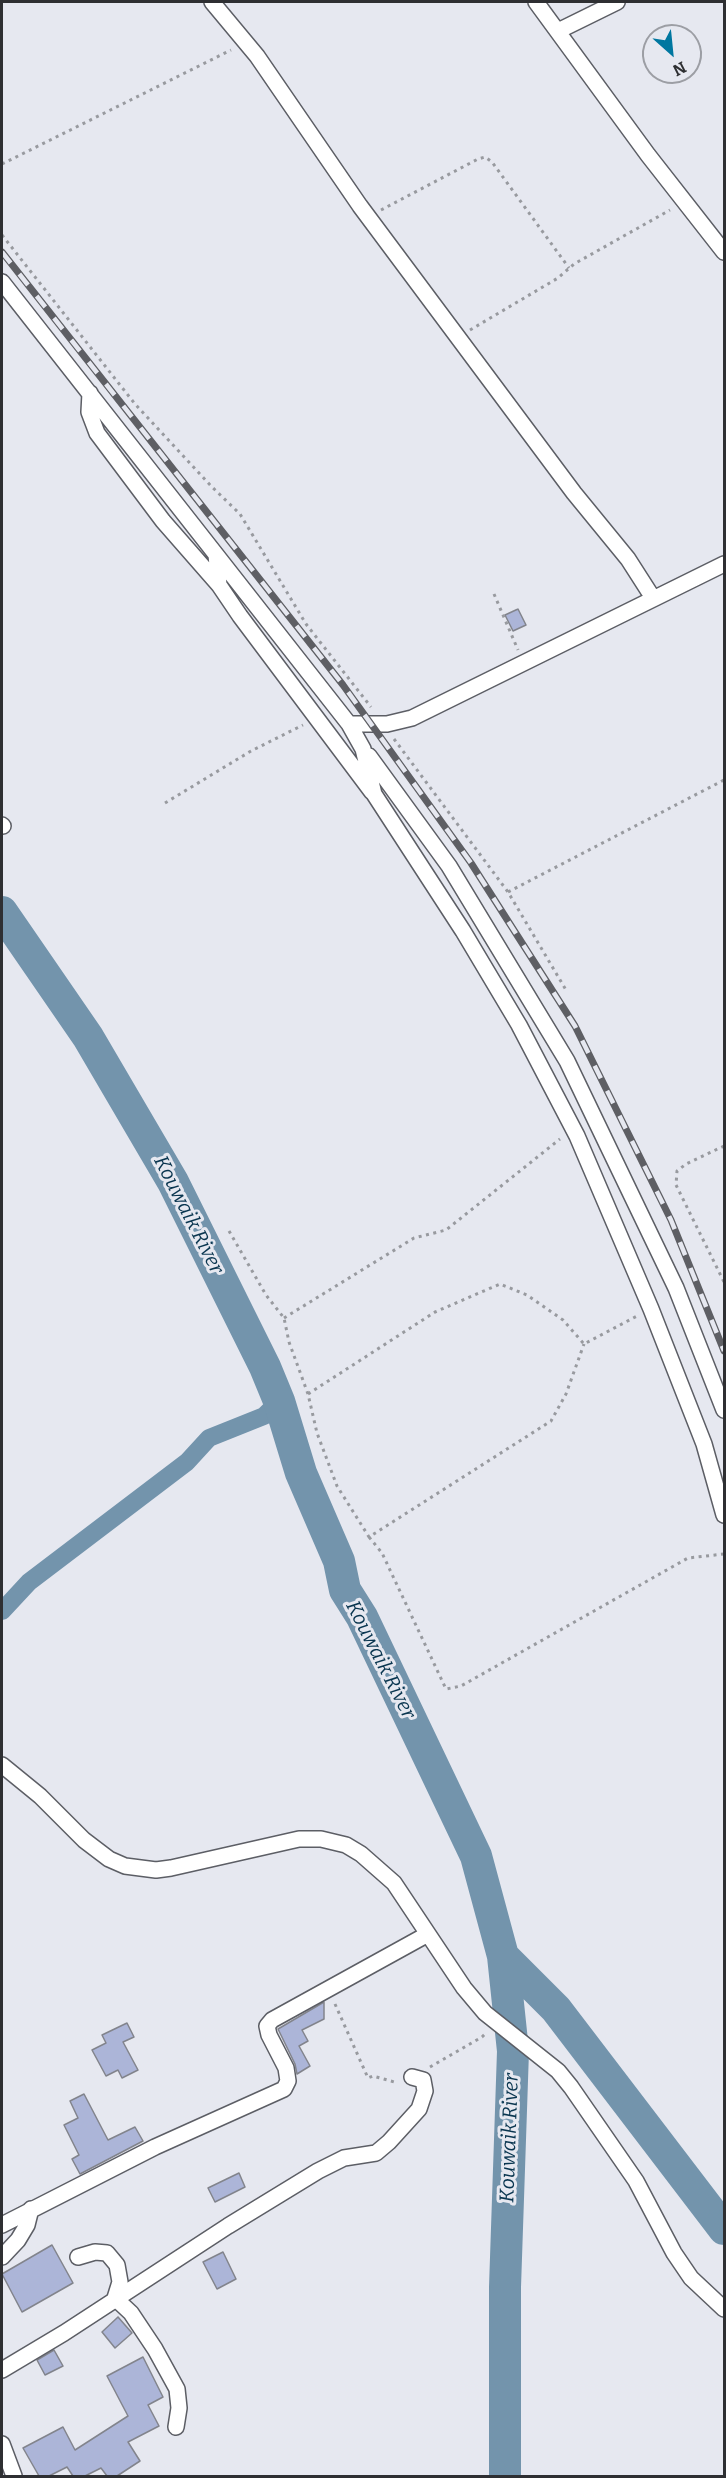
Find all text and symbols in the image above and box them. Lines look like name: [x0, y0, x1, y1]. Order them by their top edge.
north arrow: [642, 24, 702, 84]
text: N: [670, 57, 689, 80]
water label: Kouwaik River: [148, 1152, 228, 1278]
water label: Kouwaik River: [340, 1597, 420, 1723]
water label: Kouwaik River: [496, 2073, 524, 2203]

